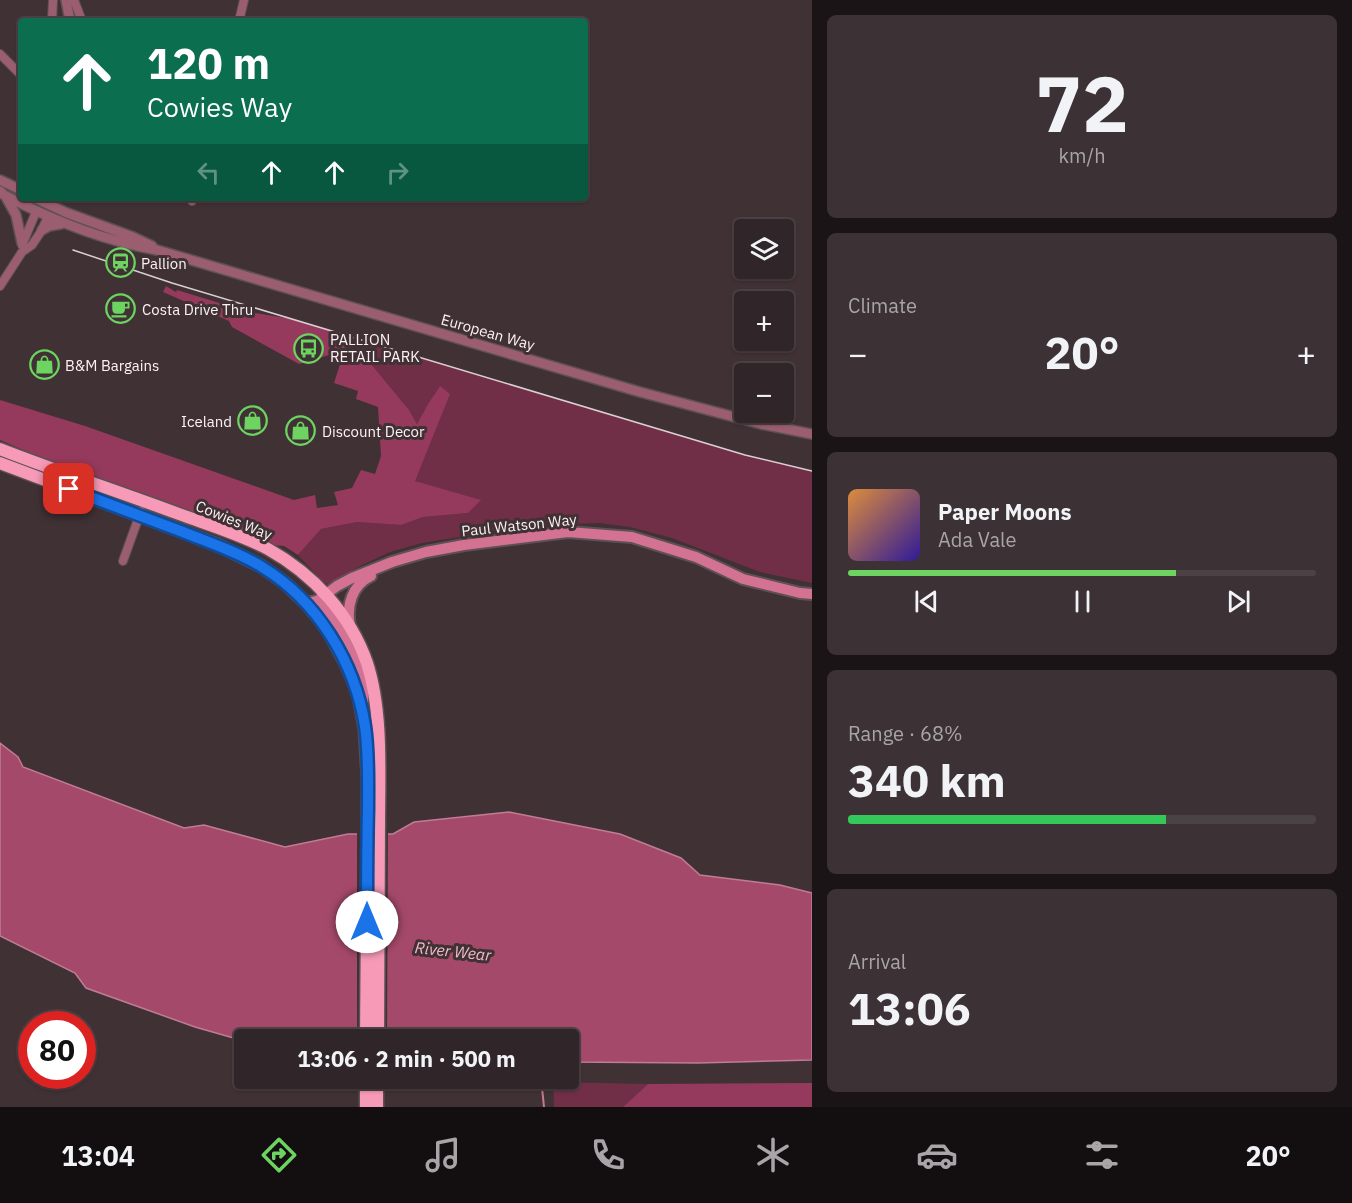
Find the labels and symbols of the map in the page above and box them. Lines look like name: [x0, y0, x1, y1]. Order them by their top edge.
station icon: Pallion: [104, 247, 136, 279]
place label: Pallion: [141, 254, 187, 273]
cafe icon: Costa Drive Thru: [105, 293, 137, 325]
place label: Costa Drive Thru: [142, 300, 253, 319]
street label: European Way: [439, 310, 538, 355]
place label: PALLION RETAIL PARK: [330, 330, 420, 366]
bus stop icon: PALLION RETAIL PARK: [293, 332, 325, 364]
shop icon: B&M Bargains: [28, 349, 60, 381]
place label: B&M Bargains: [65, 356, 159, 375]
shop icon: Iceland: [237, 405, 269, 437]
place label: Iceland: [181, 412, 232, 431]
shop icon: Discount Decor: [285, 415, 317, 447]
place label: Discount Decor: [322, 422, 425, 441]
pin: [43, 463, 94, 514]
street label: Cowies Way: [193, 496, 275, 544]
street label: Paul Watson Way: [460, 509, 578, 541]
position arrow: [335, 890, 399, 954]
water label: River Wear: [414, 937, 493, 965]
speed limit sign: 80: [18, 1011, 96, 1089]

